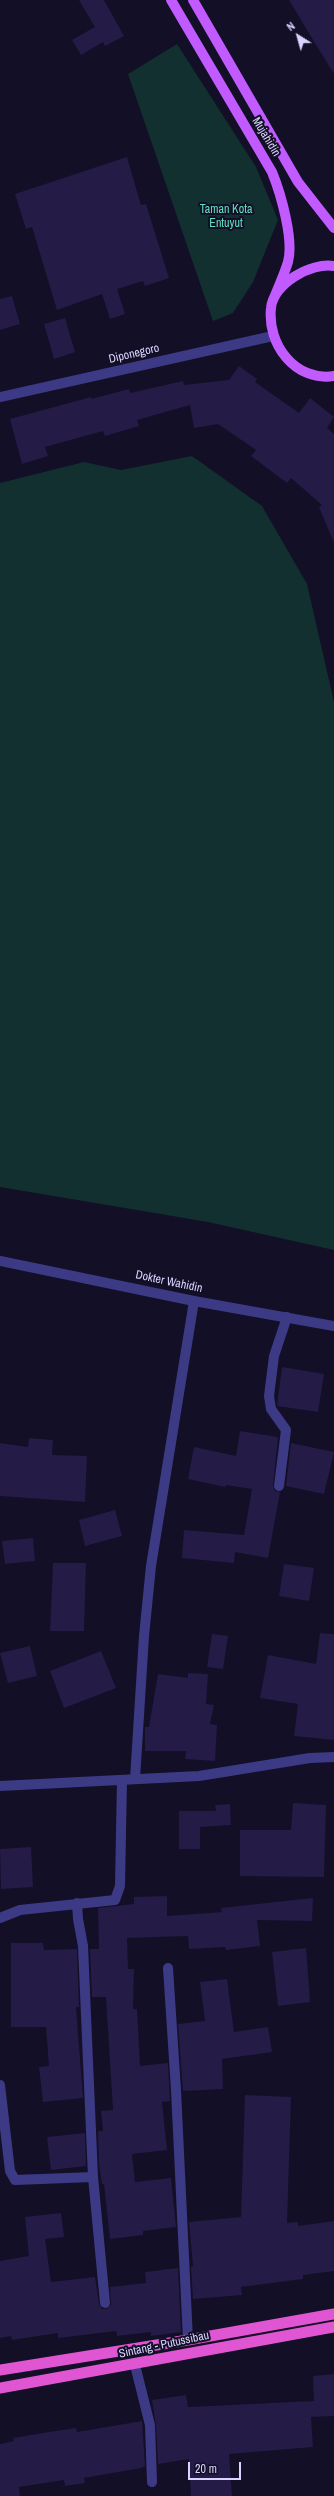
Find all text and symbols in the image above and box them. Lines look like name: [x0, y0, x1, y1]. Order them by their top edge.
north arrow: [278, 16, 318, 56]
text: N: [284, 19, 298, 34]
street label: Mujahidin: [249, 115, 283, 159]
park label: Taman Kota Entuyut: [200, 203, 252, 231]
street label: Diponegoro: [107, 341, 161, 367]
street label: Dokter Wahidin: [134, 1268, 204, 1296]
street label: Sintang - Putussibau: [118, 2328, 210, 2362]
scale bar: [190, 2454, 243, 2480]
text: 20 m: [195, 2461, 217, 2477]

